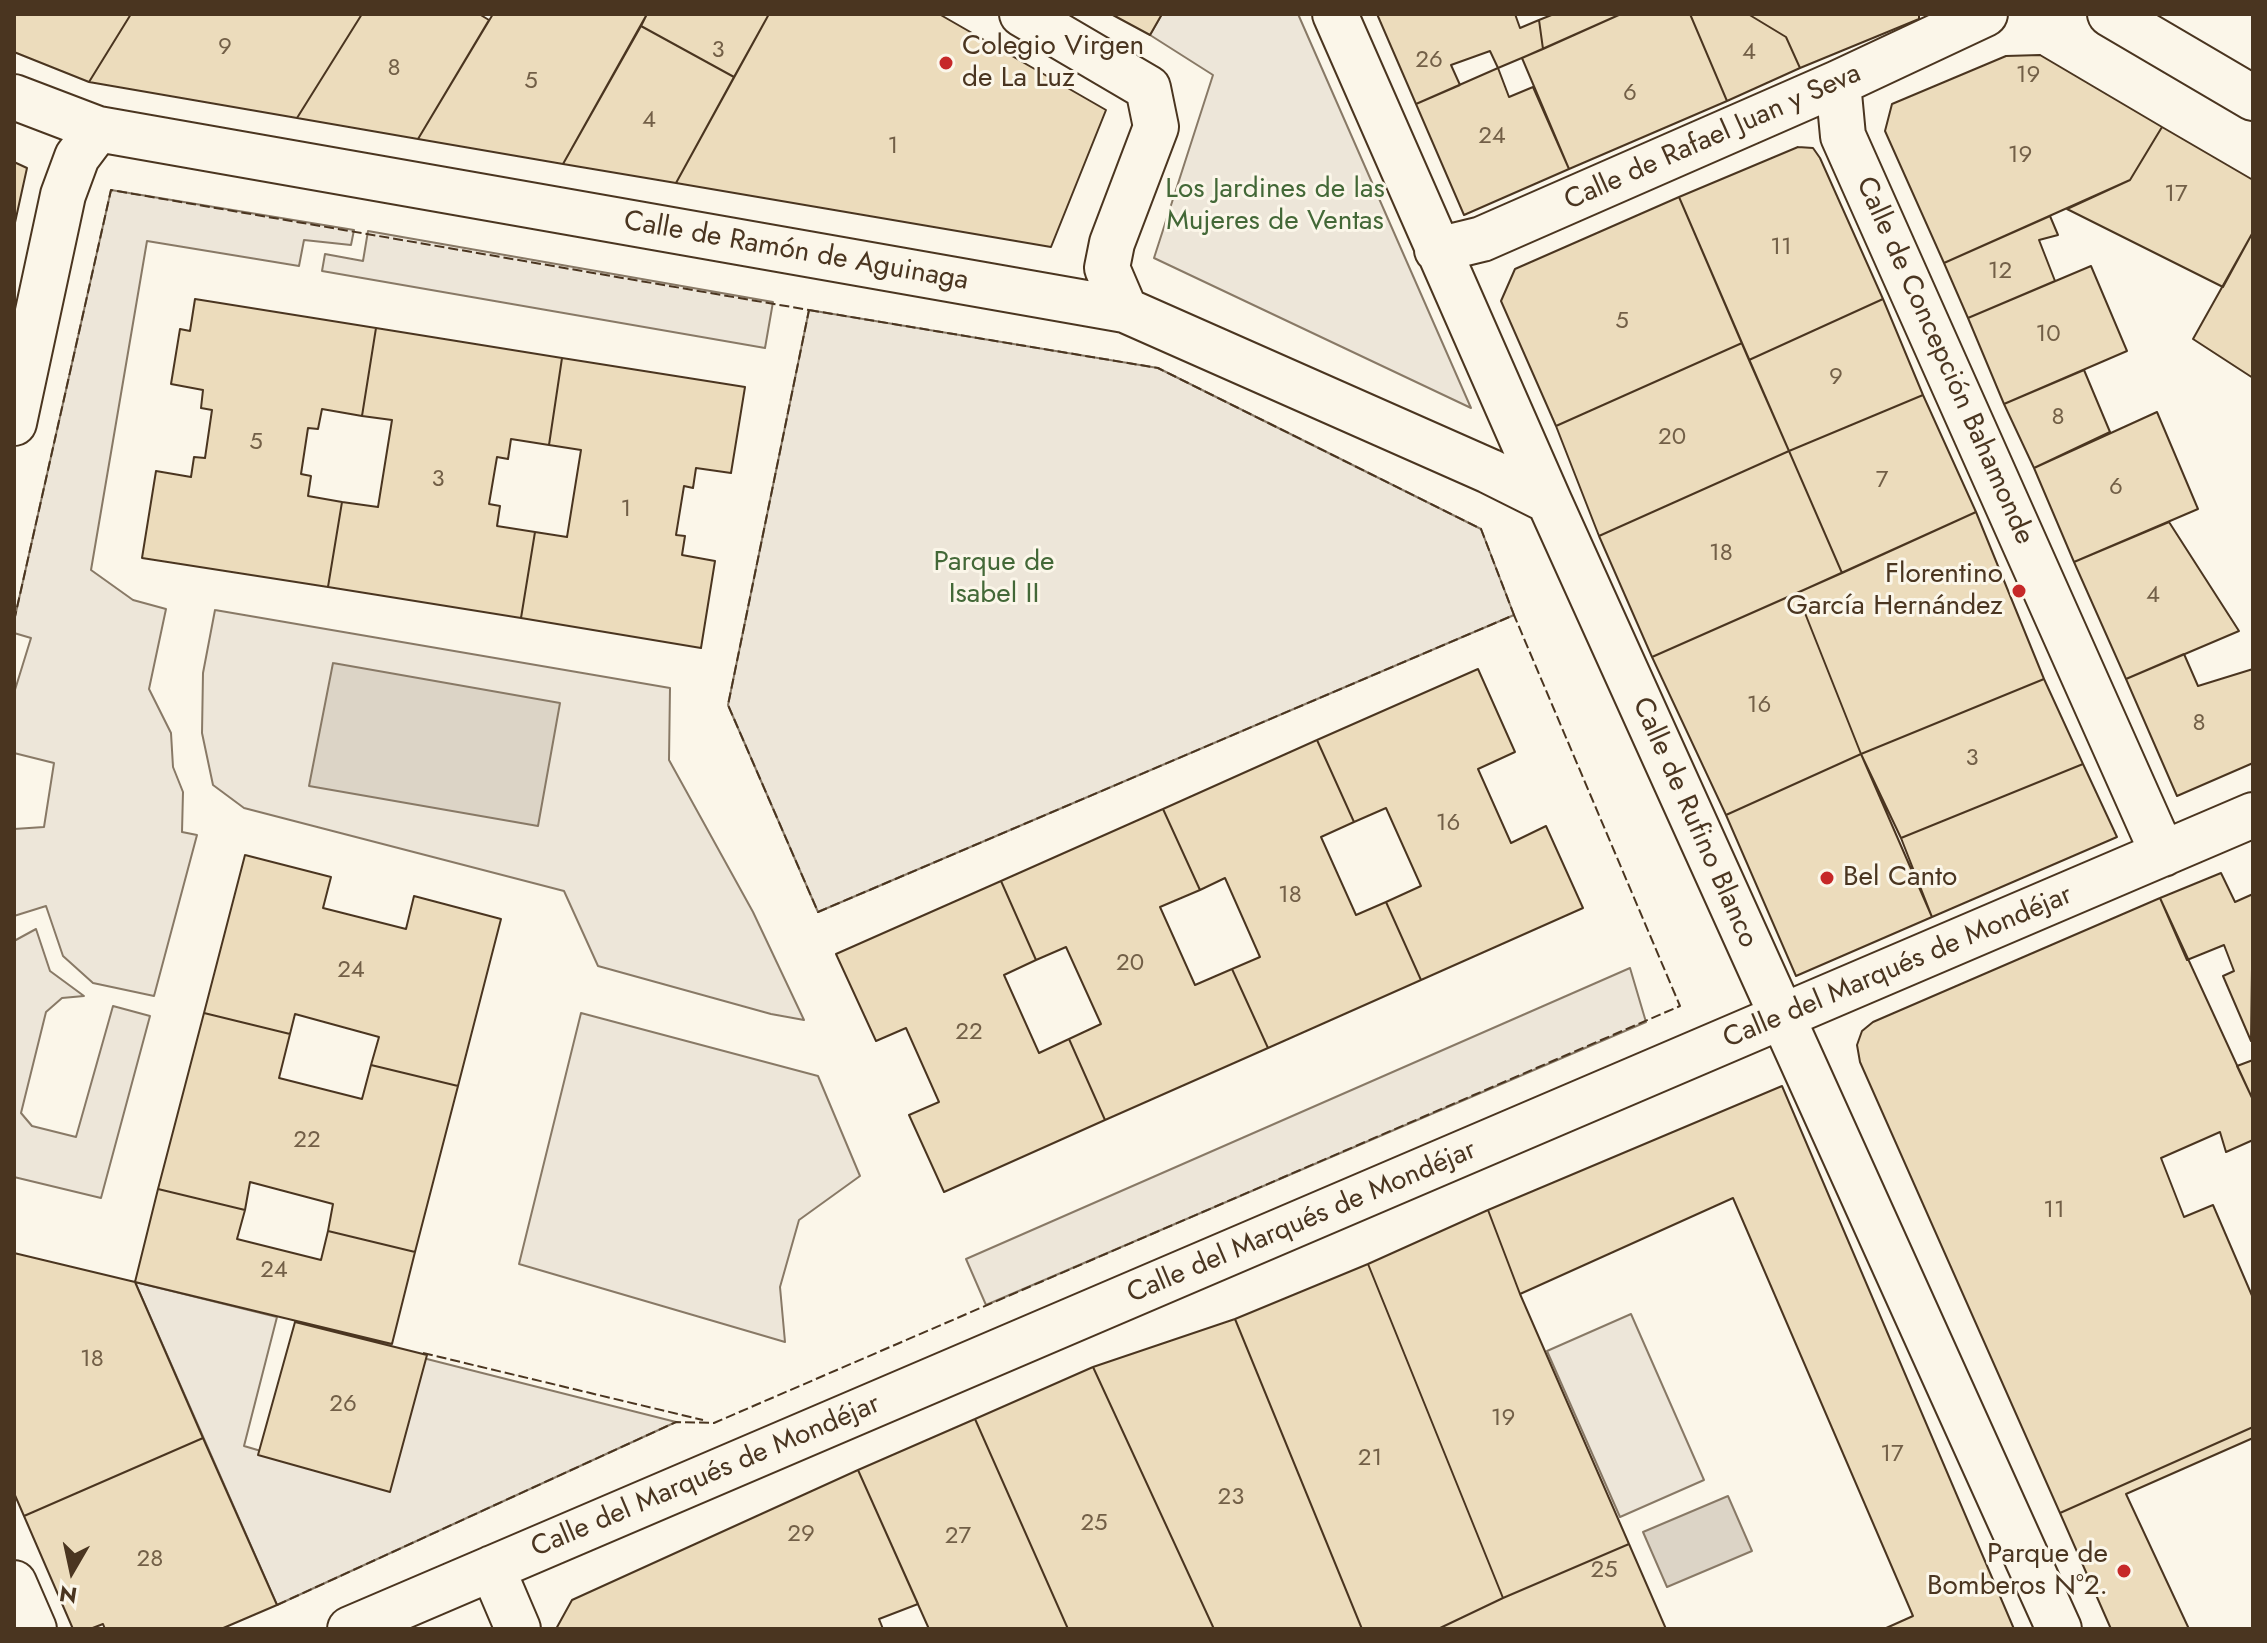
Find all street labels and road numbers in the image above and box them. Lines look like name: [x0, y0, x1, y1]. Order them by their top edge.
street label: Calle de Rafael Juan y Seva: [1560, 57, 1866, 219]
street label: Calle de Concepción Bahamonde: [1848, 172, 2040, 550]
street label: Calle de Ramón de Aguinaga: [621, 205, 971, 299]
street label: Calle de Rufino Blanco: [1624, 693, 1764, 953]
street label: Calle del Marqués de Mondéjar: [1719, 879, 2077, 1057]
street label: Calle del Marqués de Mondéjar: [1123, 1134, 1481, 1312]
street label: Calle del Marqués de Mondéjar: [527, 1388, 885, 1566]

